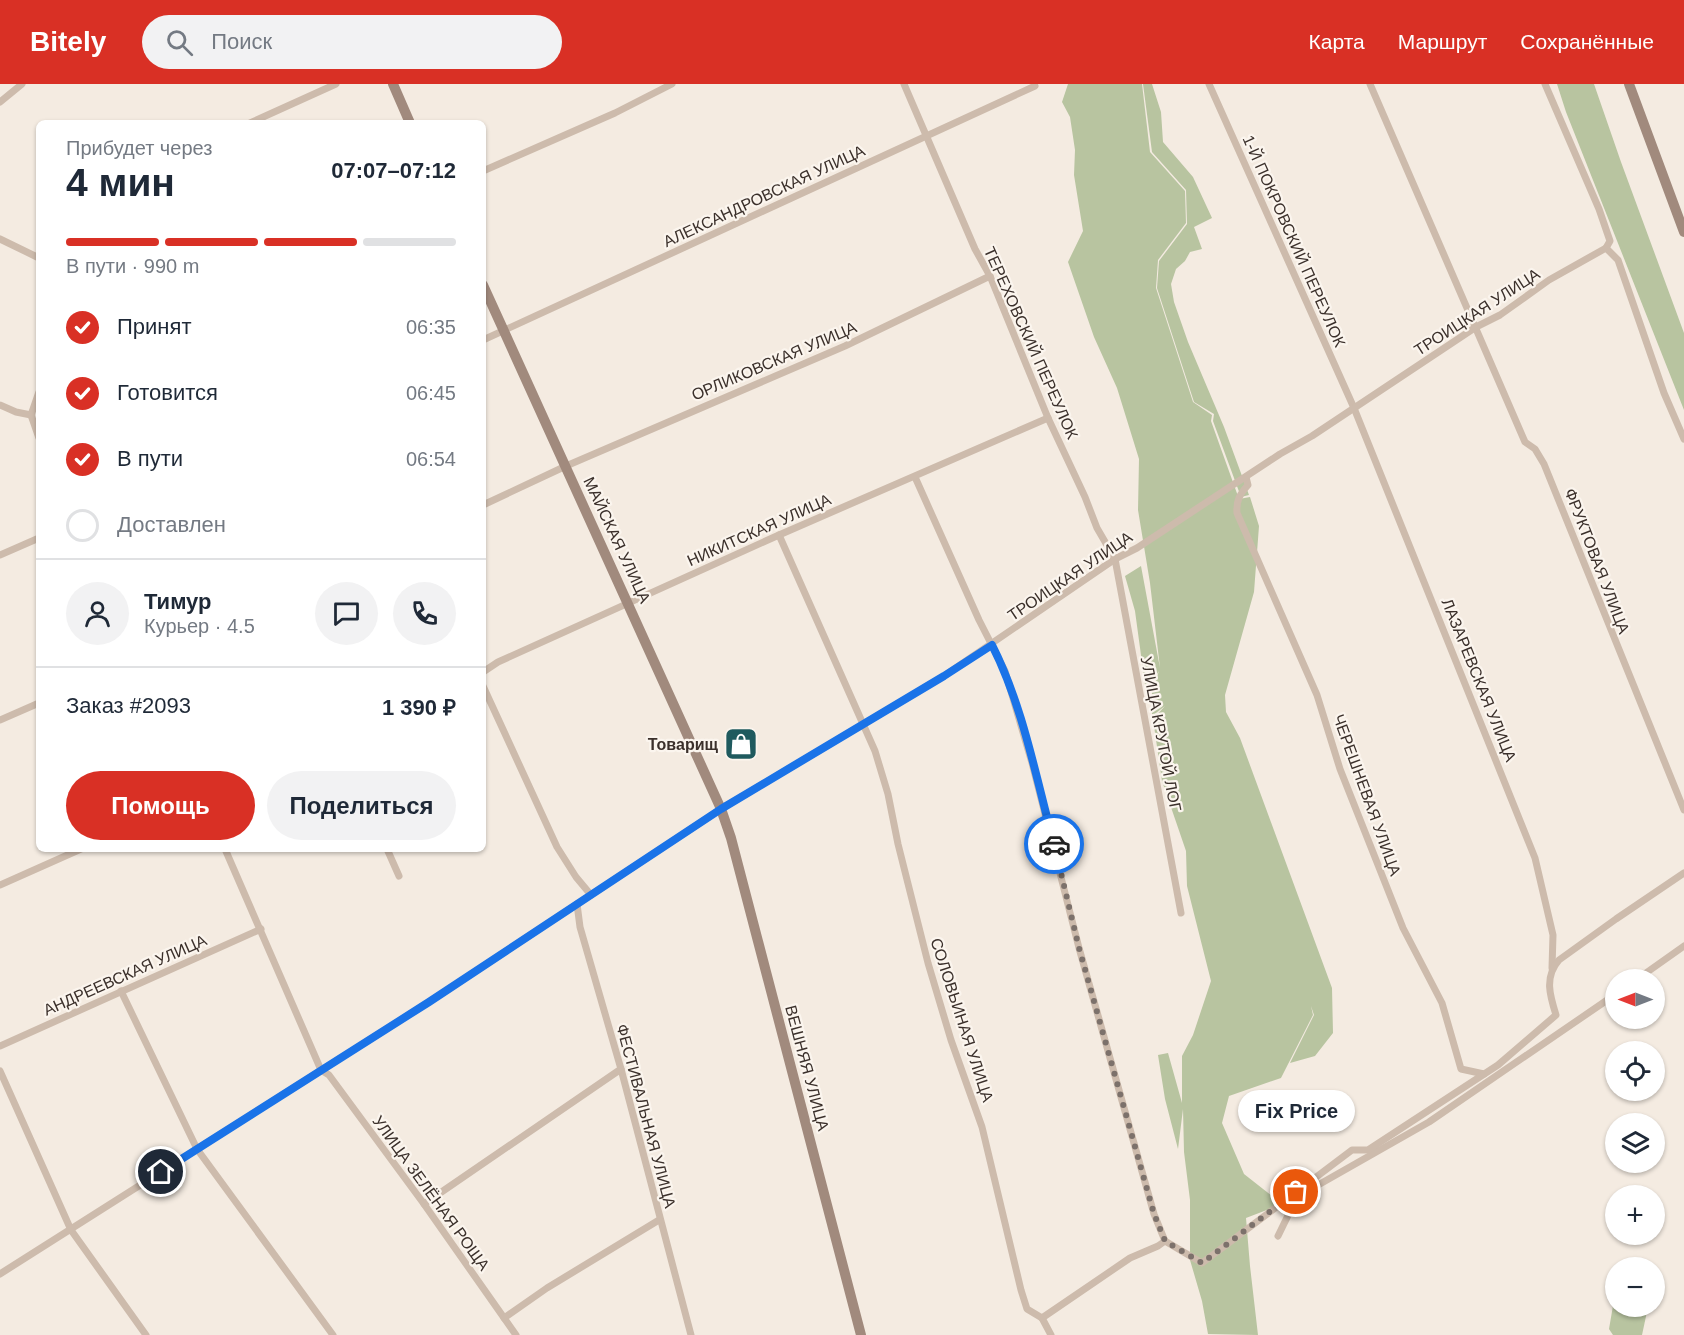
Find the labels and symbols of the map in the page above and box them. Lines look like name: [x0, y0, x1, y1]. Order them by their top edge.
street label: 1-Й ПОКРОВСКИЙ ПЕРЕУЛОК: [1239, 132, 1350, 350]
street label: АЛЕКСАНДРОВСКАЯ УЛИЦА: [661, 142, 868, 250]
street label: ТЕРЕХОВСКИЙ ПЕРЕУЛОК: [981, 244, 1082, 442]
street label: ТРОИЦКАЯ УЛИЦА: [1411, 265, 1543, 359]
street label: ОРЛИКОВСКАЯ УЛИЦА: [689, 318, 859, 404]
street label: МАЙСКАЯ УЛИЦА: [580, 474, 655, 606]
street label: ФРУКТОВАЯ УЛИЦА: [1561, 486, 1633, 636]
street label: НИКИТСКАЯ УЛИЦА: [685, 491, 834, 569]
street label: ТРОИЦКАЯ УЛИЦА: [1005, 528, 1136, 624]
street label: ЛАЗАРЕВСКАЯ УЛИЦА: [1438, 596, 1520, 764]
street label: УЛИЦА КРУТОЙ ЛОГ: [1138, 655, 1185, 813]
street label: ЧЕРЕШНЕВАЯ УЛИЦА: [1330, 712, 1404, 878]
shop icon: Товарищ: [723, 726, 759, 762]
place label: Товарищ: [648, 736, 719, 753]
courier: [1024, 814, 1084, 874]
street label: АНДРЕЕВСКАЯ УЛИЦА: [41, 931, 210, 1019]
street label: СОЛОВЬИНАЯ УЛИЦА: [927, 936, 997, 1104]
north arrow: [1605, 969, 1665, 1029]
street label: ВЕШНЯЯ УЛИЦА: [782, 1003, 832, 1133]
street label: ФЕСТИВАЛЬНАЯ УЛИЦА: [613, 1022, 679, 1210]
callout: Fix Price: [1238, 1090, 1354, 1132]
street label: УЛИЦА ЗЕЛЁНАЯ РОЩА: [369, 1112, 493, 1274]
pin: [135, 1146, 186, 1197]
pin: [1270, 1166, 1321, 1217]

